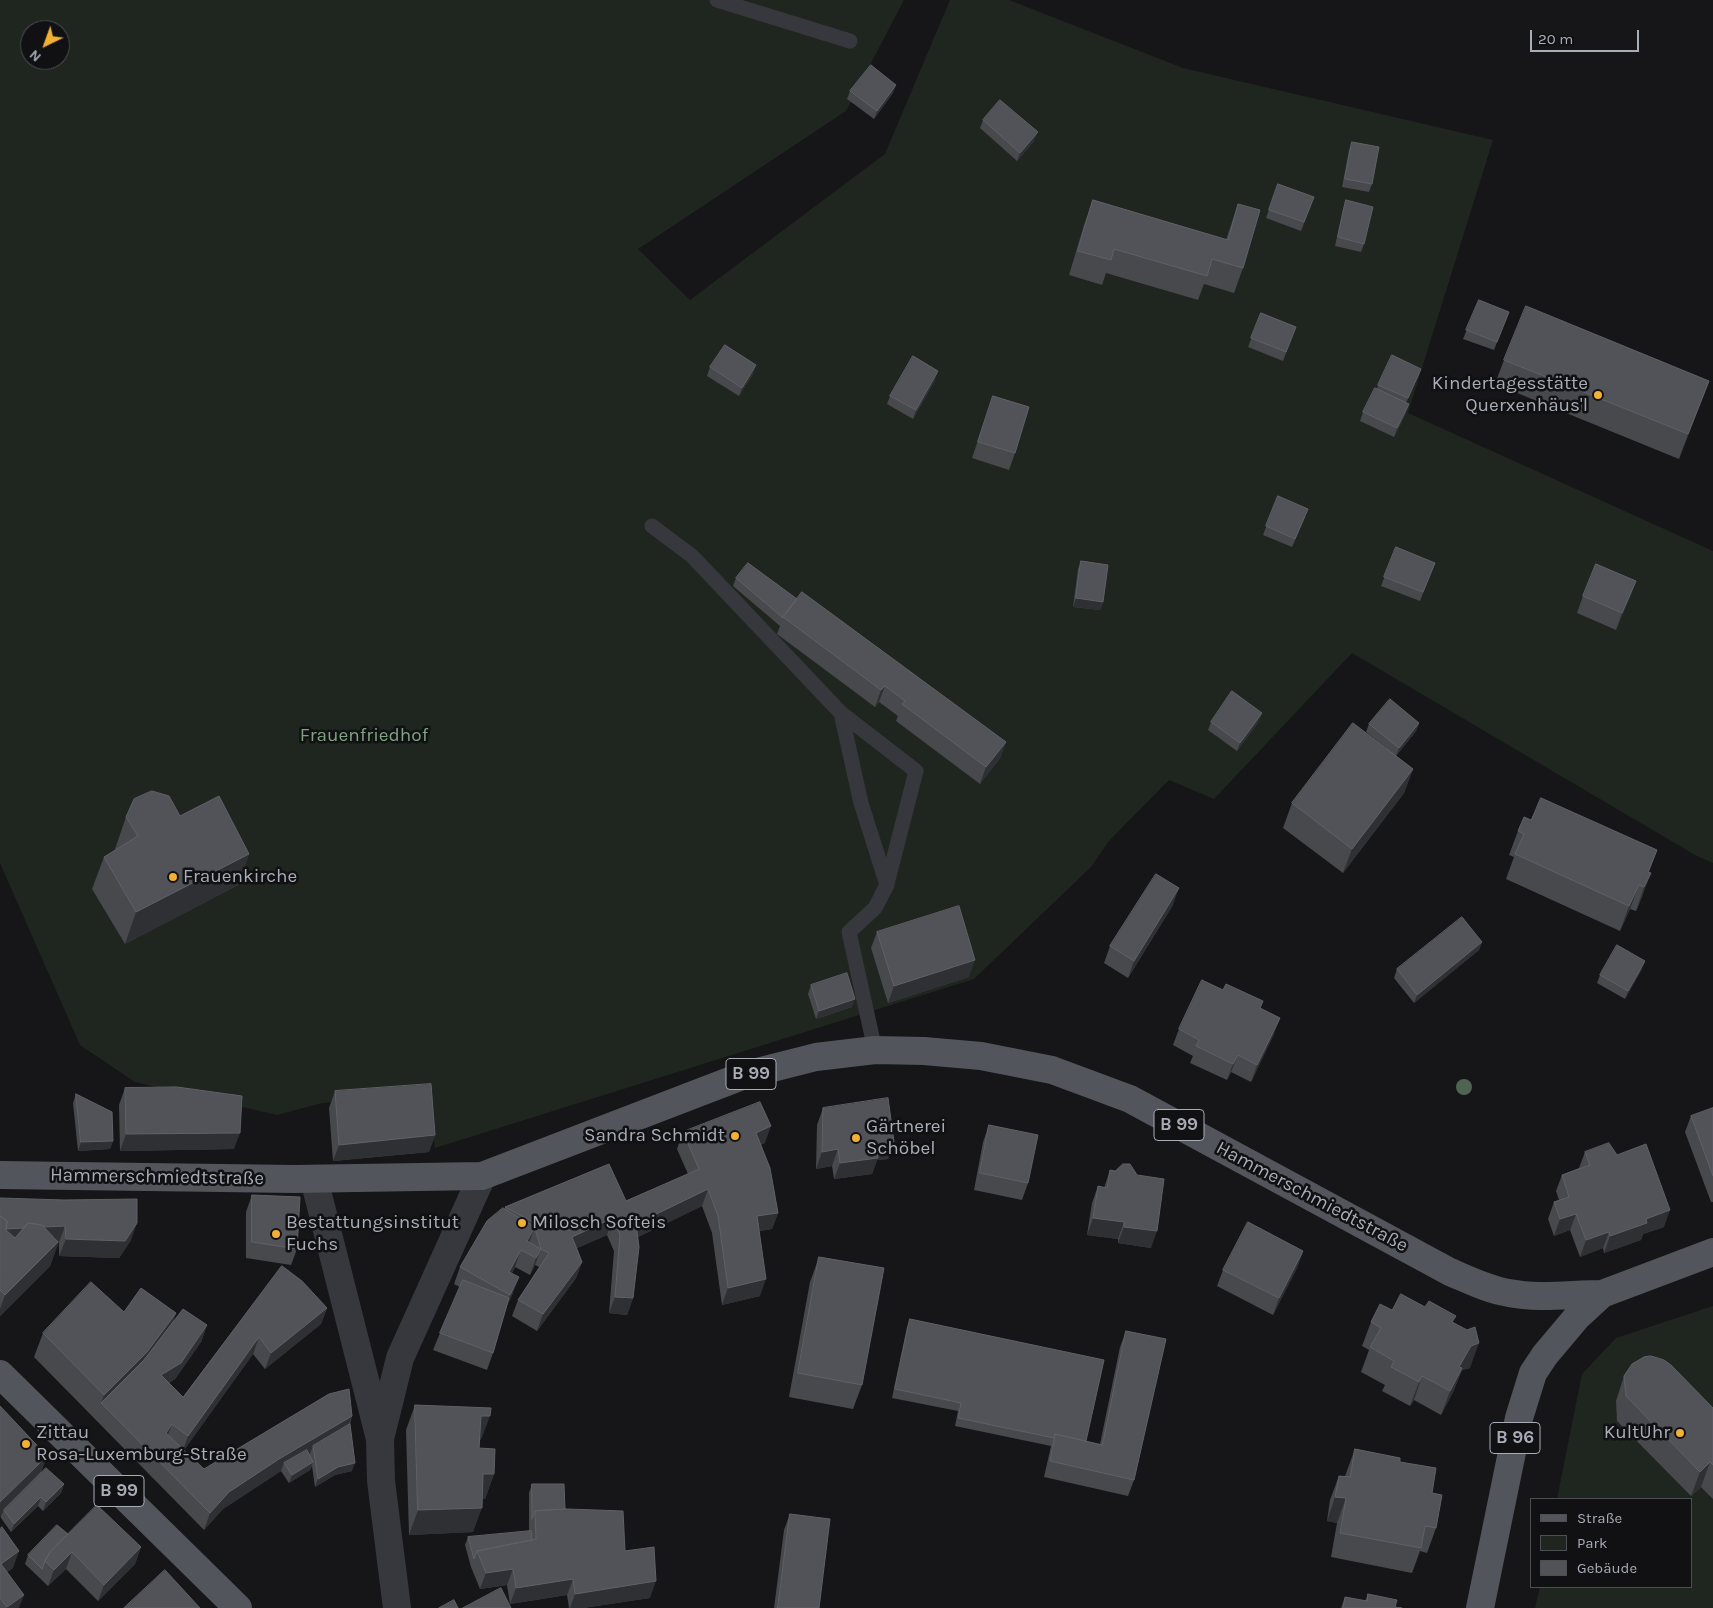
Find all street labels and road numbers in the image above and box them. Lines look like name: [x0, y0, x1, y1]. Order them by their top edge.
road number: B 99: [726, 1058, 776, 1090]
road number: B 99: [1154, 1110, 1204, 1140]
street label: Hammerschmiedtstraße: [1212, 1137, 1412, 1257]
street label: Hammerschmiedtstraße: [50, 1164, 264, 1190]
road number: B 96: [1490, 1422, 1540, 1454]
road number: B 99: [94, 1475, 144, 1506]

